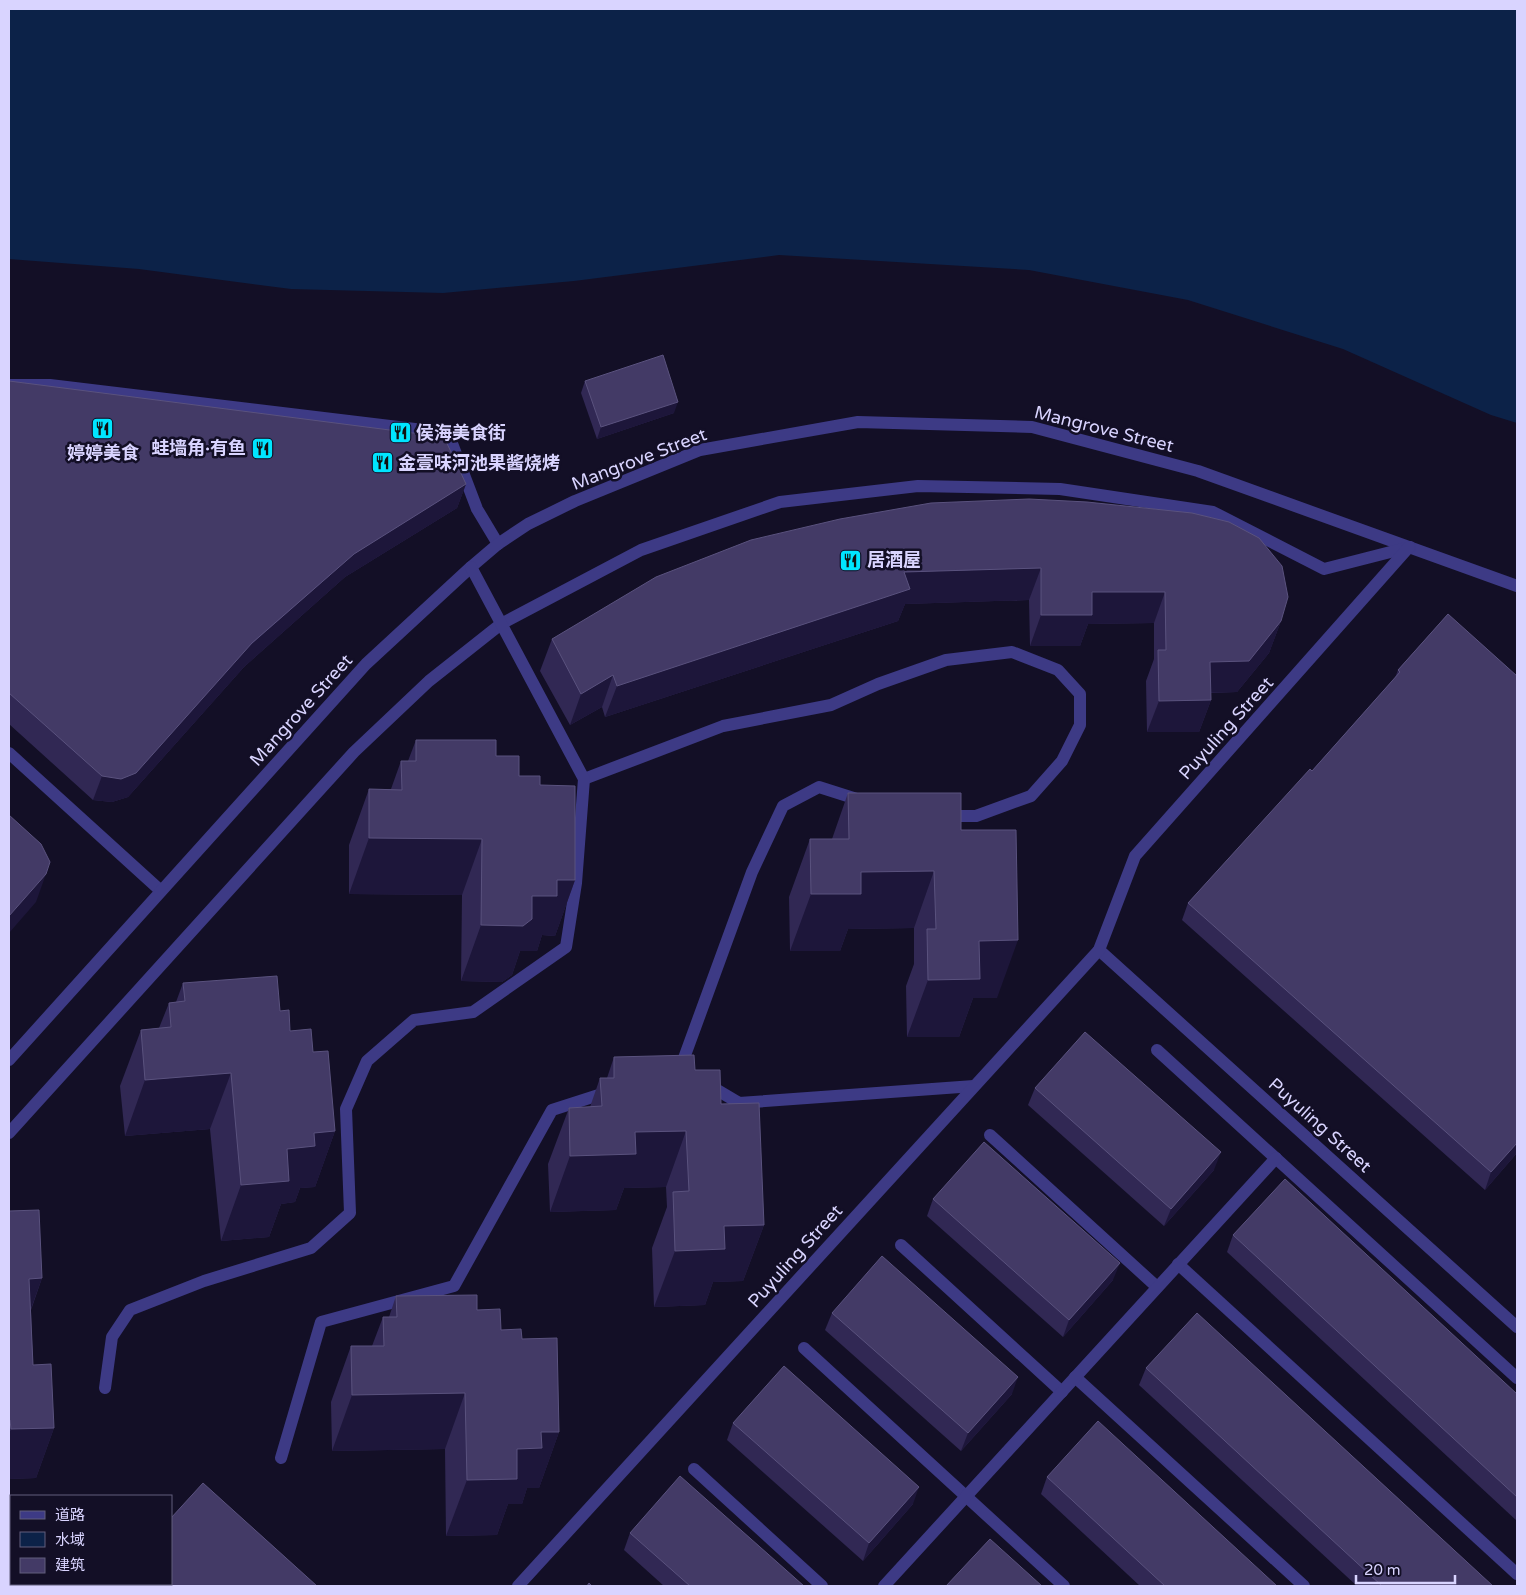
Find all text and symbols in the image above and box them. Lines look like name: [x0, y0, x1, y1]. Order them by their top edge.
street label: Mangrove Street: [1032, 401, 1176, 457]
restaurant icon: 婷婷美食: [91, 416, 115, 440]
restaurant icon: 侯海美食街: [388, 421, 412, 445]
place label: 侯海美食街: [416, 422, 506, 444]
street label: Mangrove Street: [568, 423, 710, 495]
restaurant icon: 蛙墙角·有鱼: [250, 436, 274, 460]
place label: 蛙墙角·有鱼: [151, 437, 246, 459]
place label: 婷婷美食: [67, 442, 139, 464]
restaurant icon: 金壹味河池果酱烧烤: [370, 451, 394, 475]
place label: 金壹味河池果酱烧烤: [398, 452, 560, 474]
restaurant icon: 居酒屋: [839, 548, 863, 572]
place label: 居酒屋: [867, 549, 921, 571]
street label: Mangrove Street: [245, 649, 357, 770]
street label: Puyuling Street: [1174, 672, 1278, 784]
street label: Puyuling Street: [1264, 1073, 1376, 1177]
street label: Puyuling Street: [743, 1200, 847, 1312]
legend: [10, 1495, 172, 1585]
text: 道路: [55, 1506, 85, 1524]
text: 水域: [55, 1531, 85, 1549]
scale bar: [1356, 1552, 1455, 1584]
text: 建筑: [55, 1556, 85, 1574]
text: 20 m: [1364, 1561, 1401, 1579]

